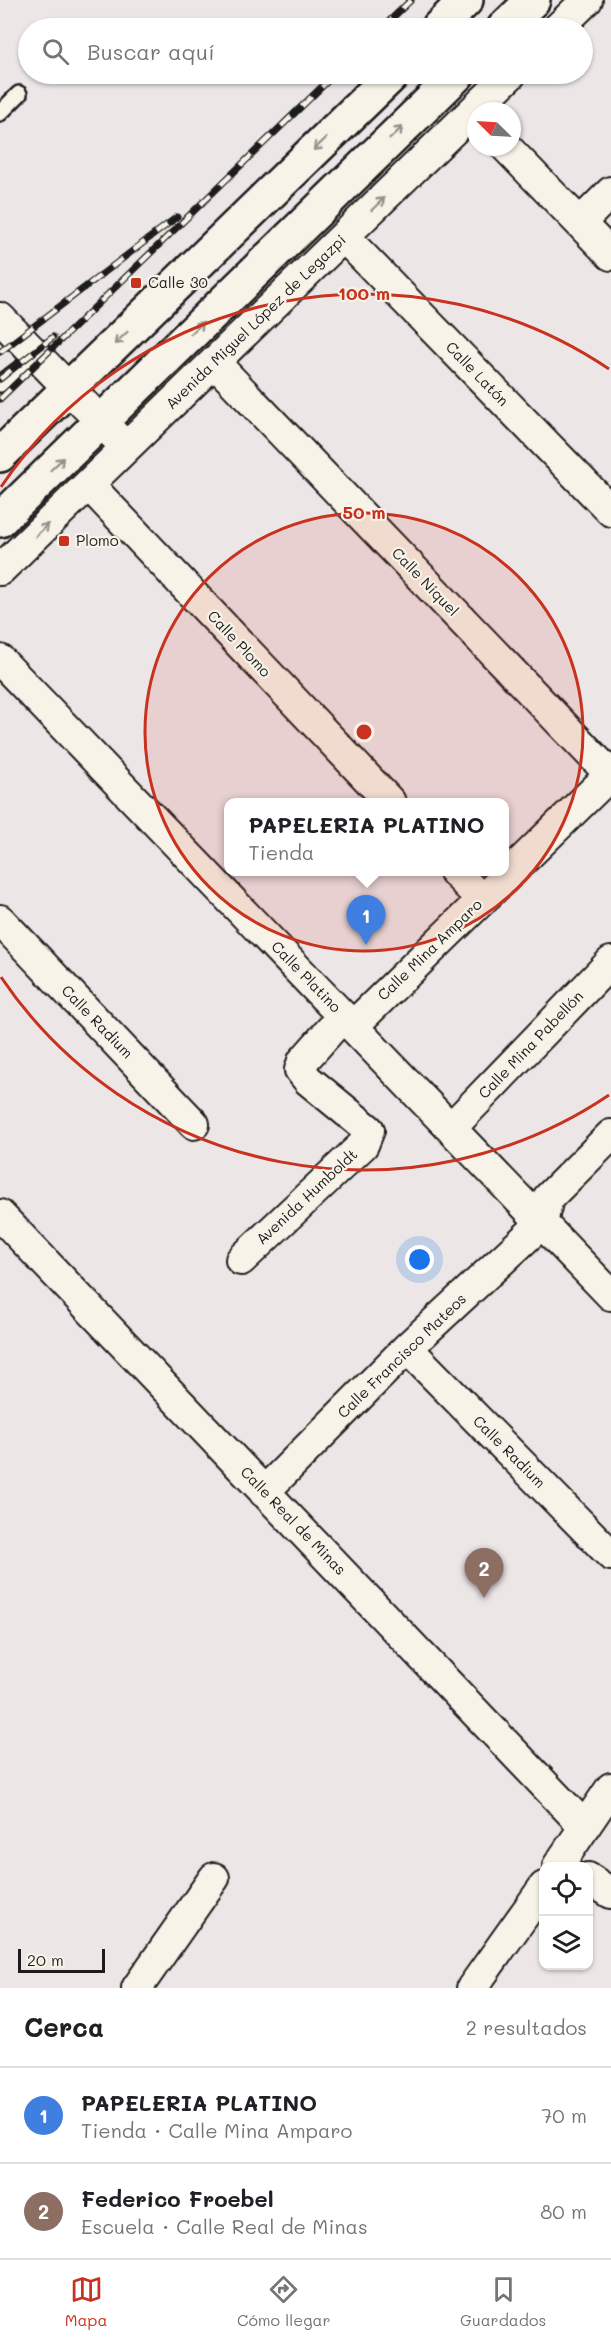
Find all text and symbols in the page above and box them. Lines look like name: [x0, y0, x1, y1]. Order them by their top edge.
search box: [18, 18, 593, 84]
icon: search: [39, 35, 72, 68]
text: Buscar aquí: [87, 37, 215, 66]
north arrow: [467, 102, 521, 156]
one-way arrow: [389, 126, 404, 141]
one-way arrow: [313, 136, 328, 151]
one-way arrow: [370, 197, 385, 211]
street label: Avenida Miguel López de Legazpi: [161, 230, 350, 413]
place label: Calle 30: [148, 272, 208, 292]
marker: Calle 30: [129, 276, 143, 290]
text: 100 m: [338, 281, 390, 305]
one-way arrow: [189, 321, 204, 335]
one-way arrow: [113, 331, 128, 345]
street label: Calle Latón: [442, 337, 514, 410]
one-way arrow: [49, 457, 64, 471]
text: 50 m: [343, 500, 385, 524]
one-way arrow: [34, 523, 49, 537]
place label: Plomo: [76, 530, 119, 550]
marker: Plomo: [57, 534, 71, 548]
street label: Calle Níquel: [388, 543, 464, 620]
street label: Calle Plomo: [204, 606, 276, 681]
centre of rings: [354, 722, 374, 742]
popup: [224, 798, 509, 876]
text: PAPELERIA PLATINO: [248, 810, 485, 839]
text: Tienda: [248, 839, 314, 865]
street label: Calle Mina Amparo: [373, 894, 486, 1004]
pin: 1: [346, 896, 386, 945]
street label: Calle Platino: [267, 936, 346, 1017]
street label: Calle Radium: [58, 980, 138, 1062]
street label: Calle Mina Pabellón: [474, 986, 587, 1103]
street label: Avenida Humboldt: [251, 1144, 361, 1249]
your location: [405, 1245, 434, 1274]
street label: Calle Francisco Mateos: [333, 1288, 470, 1422]
street label: Calle Radium: [469, 1411, 550, 1492]
street label: Calle Real de Minas: [237, 1462, 351, 1579]
pin: 2: [464, 1548, 504, 1598]
map controls: [539, 1862, 593, 1970]
button: locate: [539, 1862, 593, 1916]
button: layers: [539, 1916, 593, 1970]
scale bar: [18, 1946, 105, 1974]
text: 20 m: [27, 1949, 64, 1970]
text: Cerca: [24, 2010, 104, 2044]
text: 2 resultados: [466, 2014, 587, 2040]
text: PAPELERIA PLATINO: [81, 2088, 317, 2117]
text: 1: [39, 2102, 48, 2128]
text: 70 m: [541, 2102, 587, 2128]
text: Tienda · Calle Mina Amparo: [81, 2117, 352, 2143]
text: Federico Froebel: [81, 2184, 274, 2213]
text: 2: [38, 2198, 49, 2224]
text: 80 m: [540, 2198, 587, 2224]
text: Escuela · Calle Real de Minas: [81, 2213, 368, 2239]
tab: Mapa: [65, 2273, 107, 2330]
tab: Cómo llegar: [237, 2273, 330, 2330]
tab: Guardados: [460, 2273, 546, 2330]

